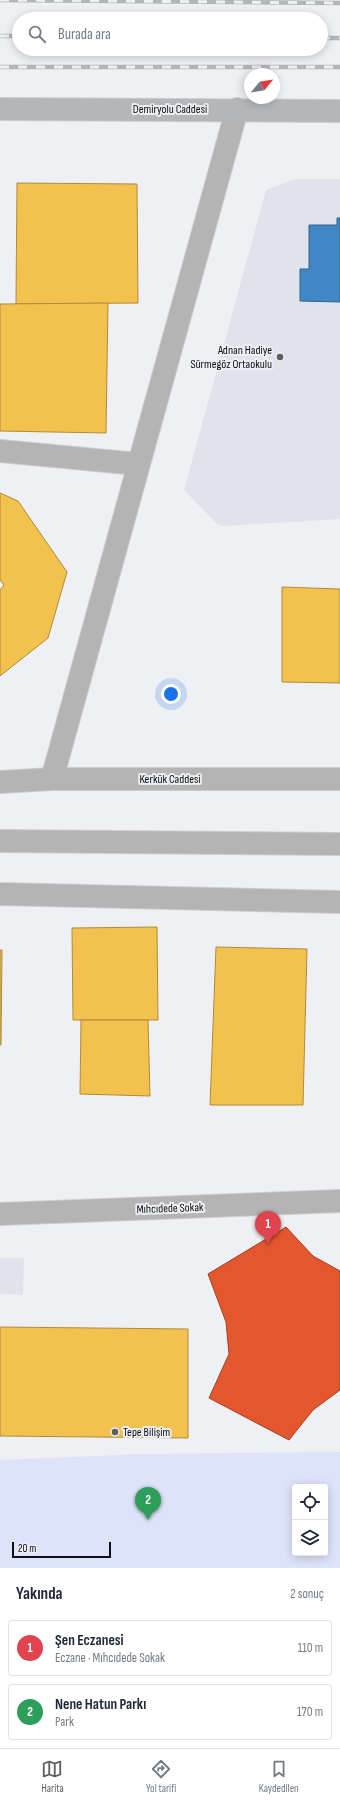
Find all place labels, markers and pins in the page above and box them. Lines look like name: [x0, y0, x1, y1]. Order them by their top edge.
place label: Adnan Hadiye Sürmegöz Ortaokulu: [190, 343, 272, 372]
marker: Adnan Hadiye Sürmegöz Ortaokulu: [275, 352, 285, 362]
pin: 1: [255, 1211, 281, 1244]
place label: Tepe Bilişim: [123, 1425, 170, 1440]
marker: Tepe Bilişim: [110, 1427, 120, 1437]
pin: 2: [135, 1487, 161, 1520]

